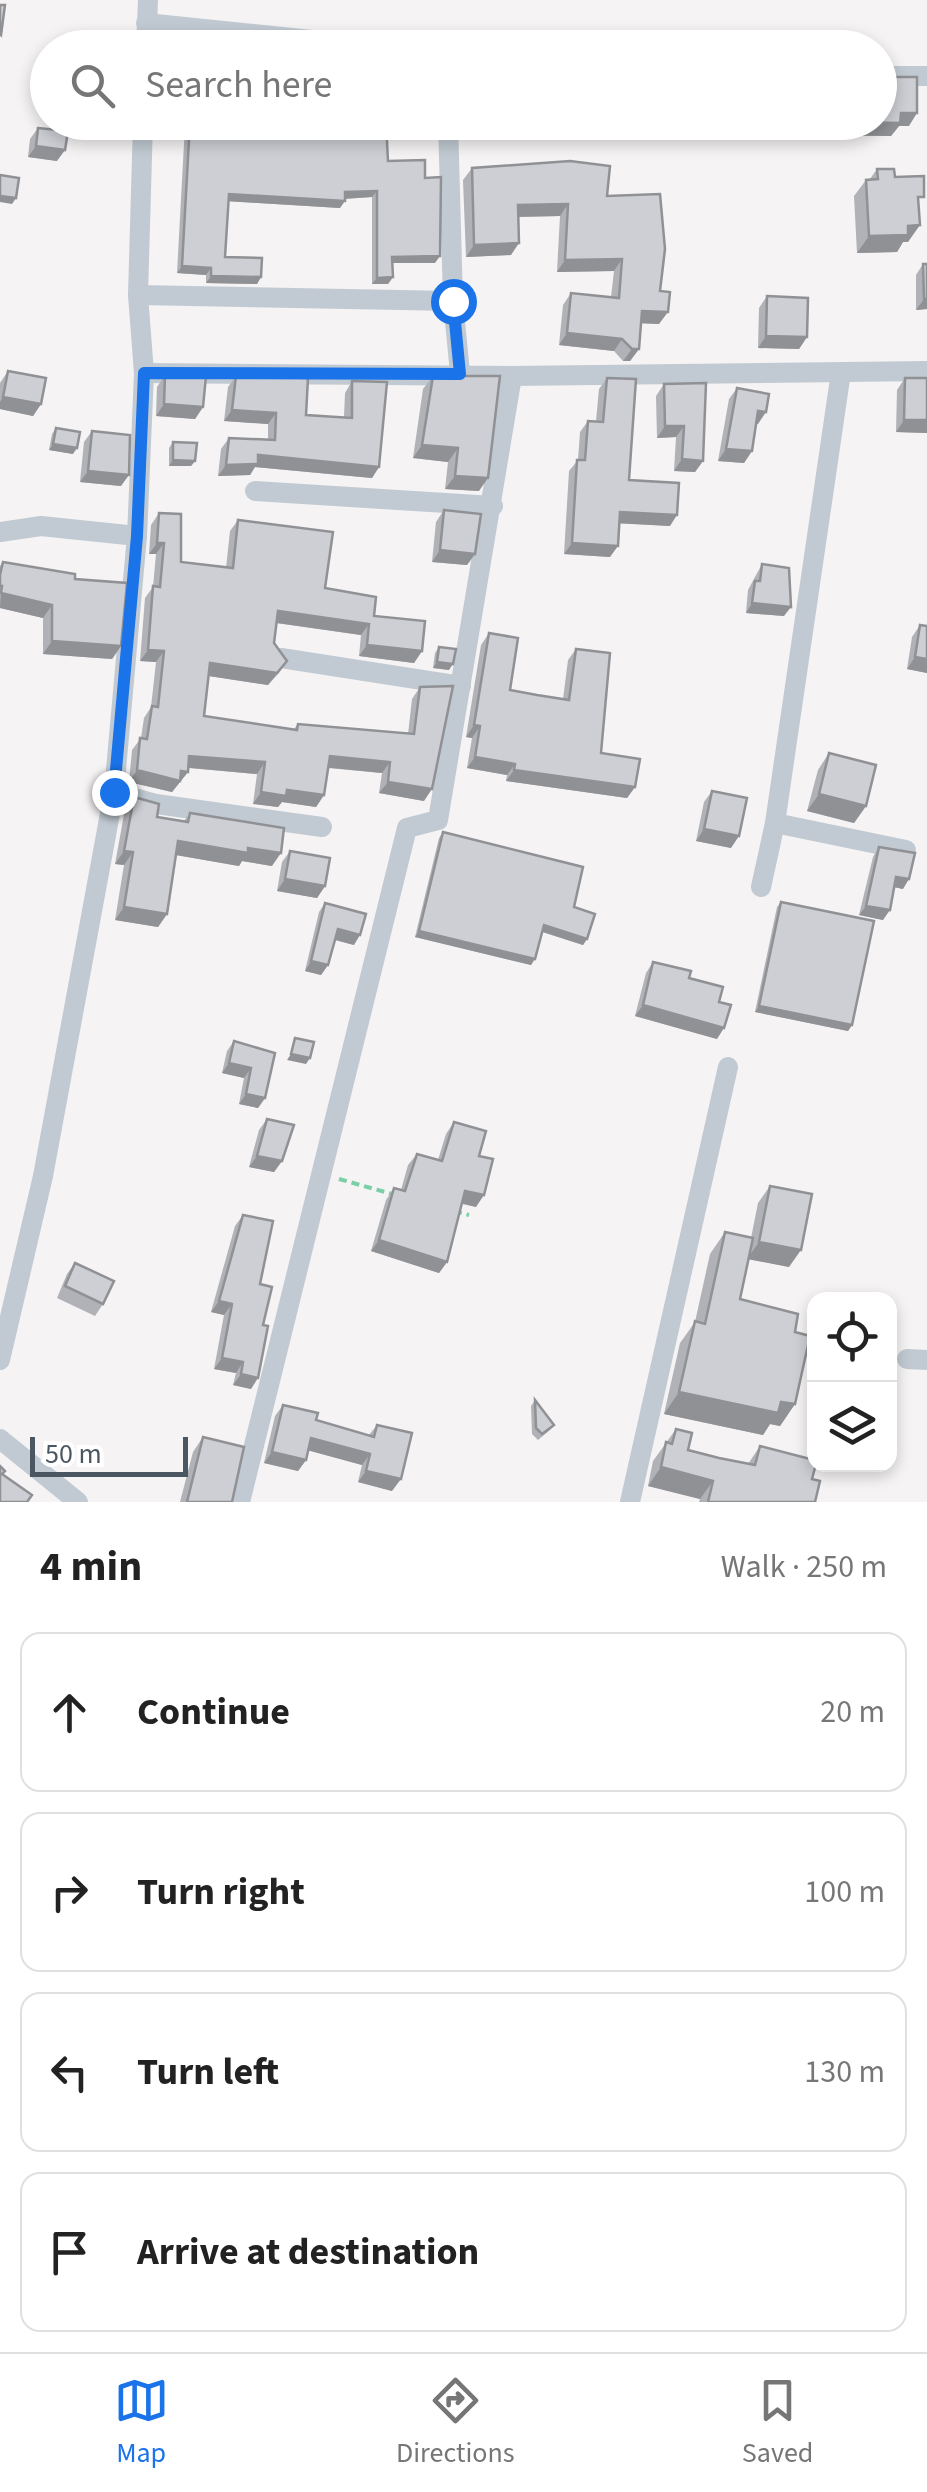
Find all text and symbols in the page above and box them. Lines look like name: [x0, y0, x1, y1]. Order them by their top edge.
search box: [30, 30, 897, 140]
icon: search: [65, 58, 120, 113]
text: Search here: [145, 58, 332, 112]
route start: [431, 279, 477, 325]
route end: [92, 770, 138, 816]
map controls: [807, 1292, 897, 1472]
button: locate: [807, 1292, 897, 1382]
button: layers: [807, 1382, 897, 1472]
scale bar: [30, 1432, 188, 1476]
text: 50 m: [45, 1434, 102, 1474]
text: 4 min: [40, 1537, 142, 1597]
text: Walk · 250 m: [721, 1544, 887, 1590]
icon: ahead: [42, 1685, 97, 1740]
text: Continue: [137, 1685, 290, 1739]
text: 20 m: [820, 1689, 885, 1735]
icon: right: [42, 1865, 97, 1920]
text: Turn right: [137, 1865, 305, 1919]
text: 100 m: [804, 1869, 885, 1915]
icon: left: [42, 2045, 97, 2100]
text: Turn left: [137, 2045, 279, 2099]
text: 130 m: [804, 2049, 885, 2095]
icon: arrive: [42, 2225, 97, 2280]
text: Arrive at destination: [137, 2225, 479, 2279]
tab: Map: [114, 2373, 169, 2473]
tab: Directions: [396, 2373, 515, 2473]
tab: Saved: [742, 2373, 813, 2473]

